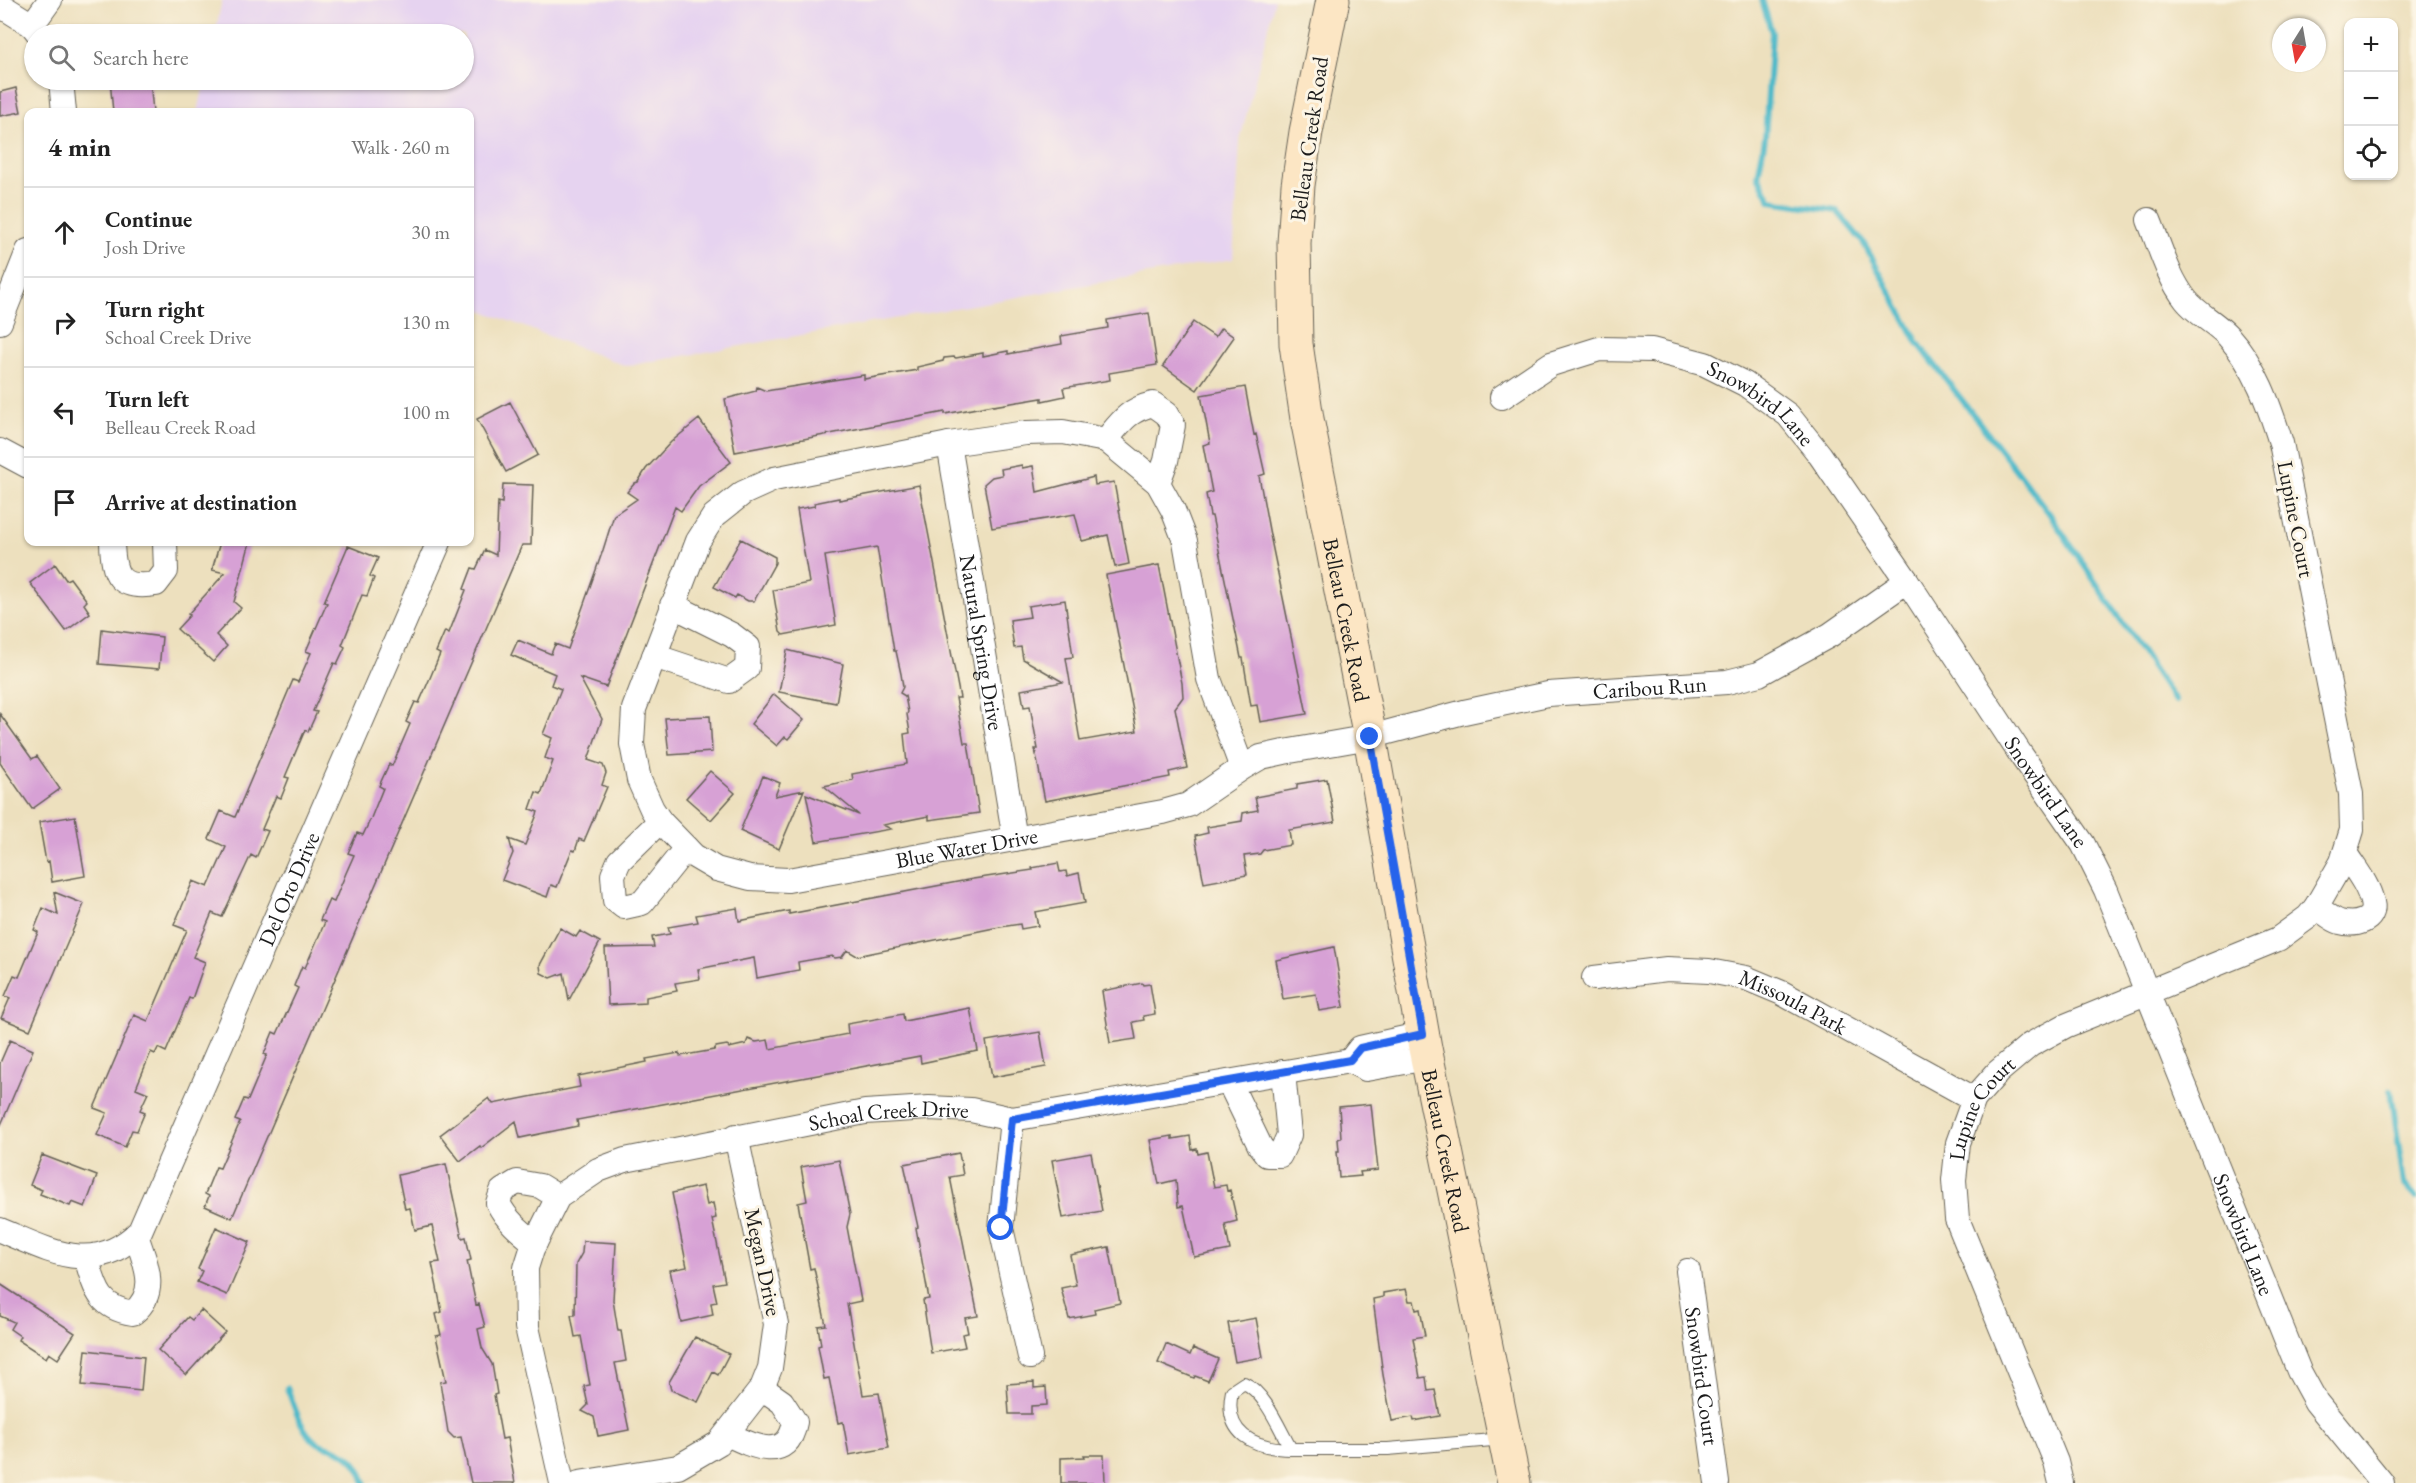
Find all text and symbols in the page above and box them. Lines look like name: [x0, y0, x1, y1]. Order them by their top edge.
north arrow: [2272, 18, 2326, 72]
map controls: [2344, 18, 2398, 180]
button: +: [2344, 18, 2398, 72]
search box: [24, 24, 474, 90]
icon: search: [45, 41, 78, 74]
text: Search here: [93, 43, 188, 72]
street label: Belleau Creek Road: [1283, 54, 1335, 223]
button: −: [2344, 72, 2398, 126]
button: locate: [2344, 126, 2398, 180]
text: 4 min: [48, 130, 111, 164]
text: Walk · 260 m: [351, 134, 450, 160]
text: Continue: [105, 205, 192, 234]
icon: ahead: [48, 216, 81, 249]
text: 30 m: [411, 219, 450, 245]
text: Josh Drive: [105, 234, 185, 260]
text: Turn right: [105, 295, 204, 324]
icon: right: [48, 306, 81, 339]
text: 130 m: [402, 309, 450, 335]
text: Schoal Creek Drive: [105, 324, 251, 350]
street label: Snowbird Lane: [1702, 353, 1822, 452]
text: Turn left: [105, 385, 189, 414]
icon: left: [48, 396, 81, 429]
text: 100 m: [402, 399, 450, 425]
text: Belleau Creek Road: [105, 414, 256, 440]
street label: Lupine Court: [2270, 458, 2322, 580]
icon: arrive: [48, 486, 81, 519]
text: Arrive at destination: [105, 488, 297, 517]
street label: Belleau Creek Road: [1316, 535, 1377, 705]
street label: Natural Spring Drive: [953, 552, 1011, 733]
street label: Caribou Run: [1592, 669, 1708, 705]
route end: [1356, 723, 1382, 749]
street label: Snowbird Lane: [1998, 731, 2096, 853]
street label: Blue Water Drive: [893, 820, 1040, 875]
street label: Del Oro Drive: [251, 827, 326, 950]
street label: Missoula Park: [1735, 962, 1853, 1041]
street label: Lupine Court: [1942, 1049, 2021, 1162]
street label: Belleau Creek Road: [1415, 1066, 1477, 1236]
street label: Schoal Creek Drive: [806, 1093, 970, 1137]
street label: Snowbird Lane: [2207, 1169, 2282, 1300]
street label: Megan Drive: [737, 1206, 789, 1319]
route start: [987, 1214, 1013, 1240]
street label: Snowbird Court: [1679, 1305, 1726, 1447]

